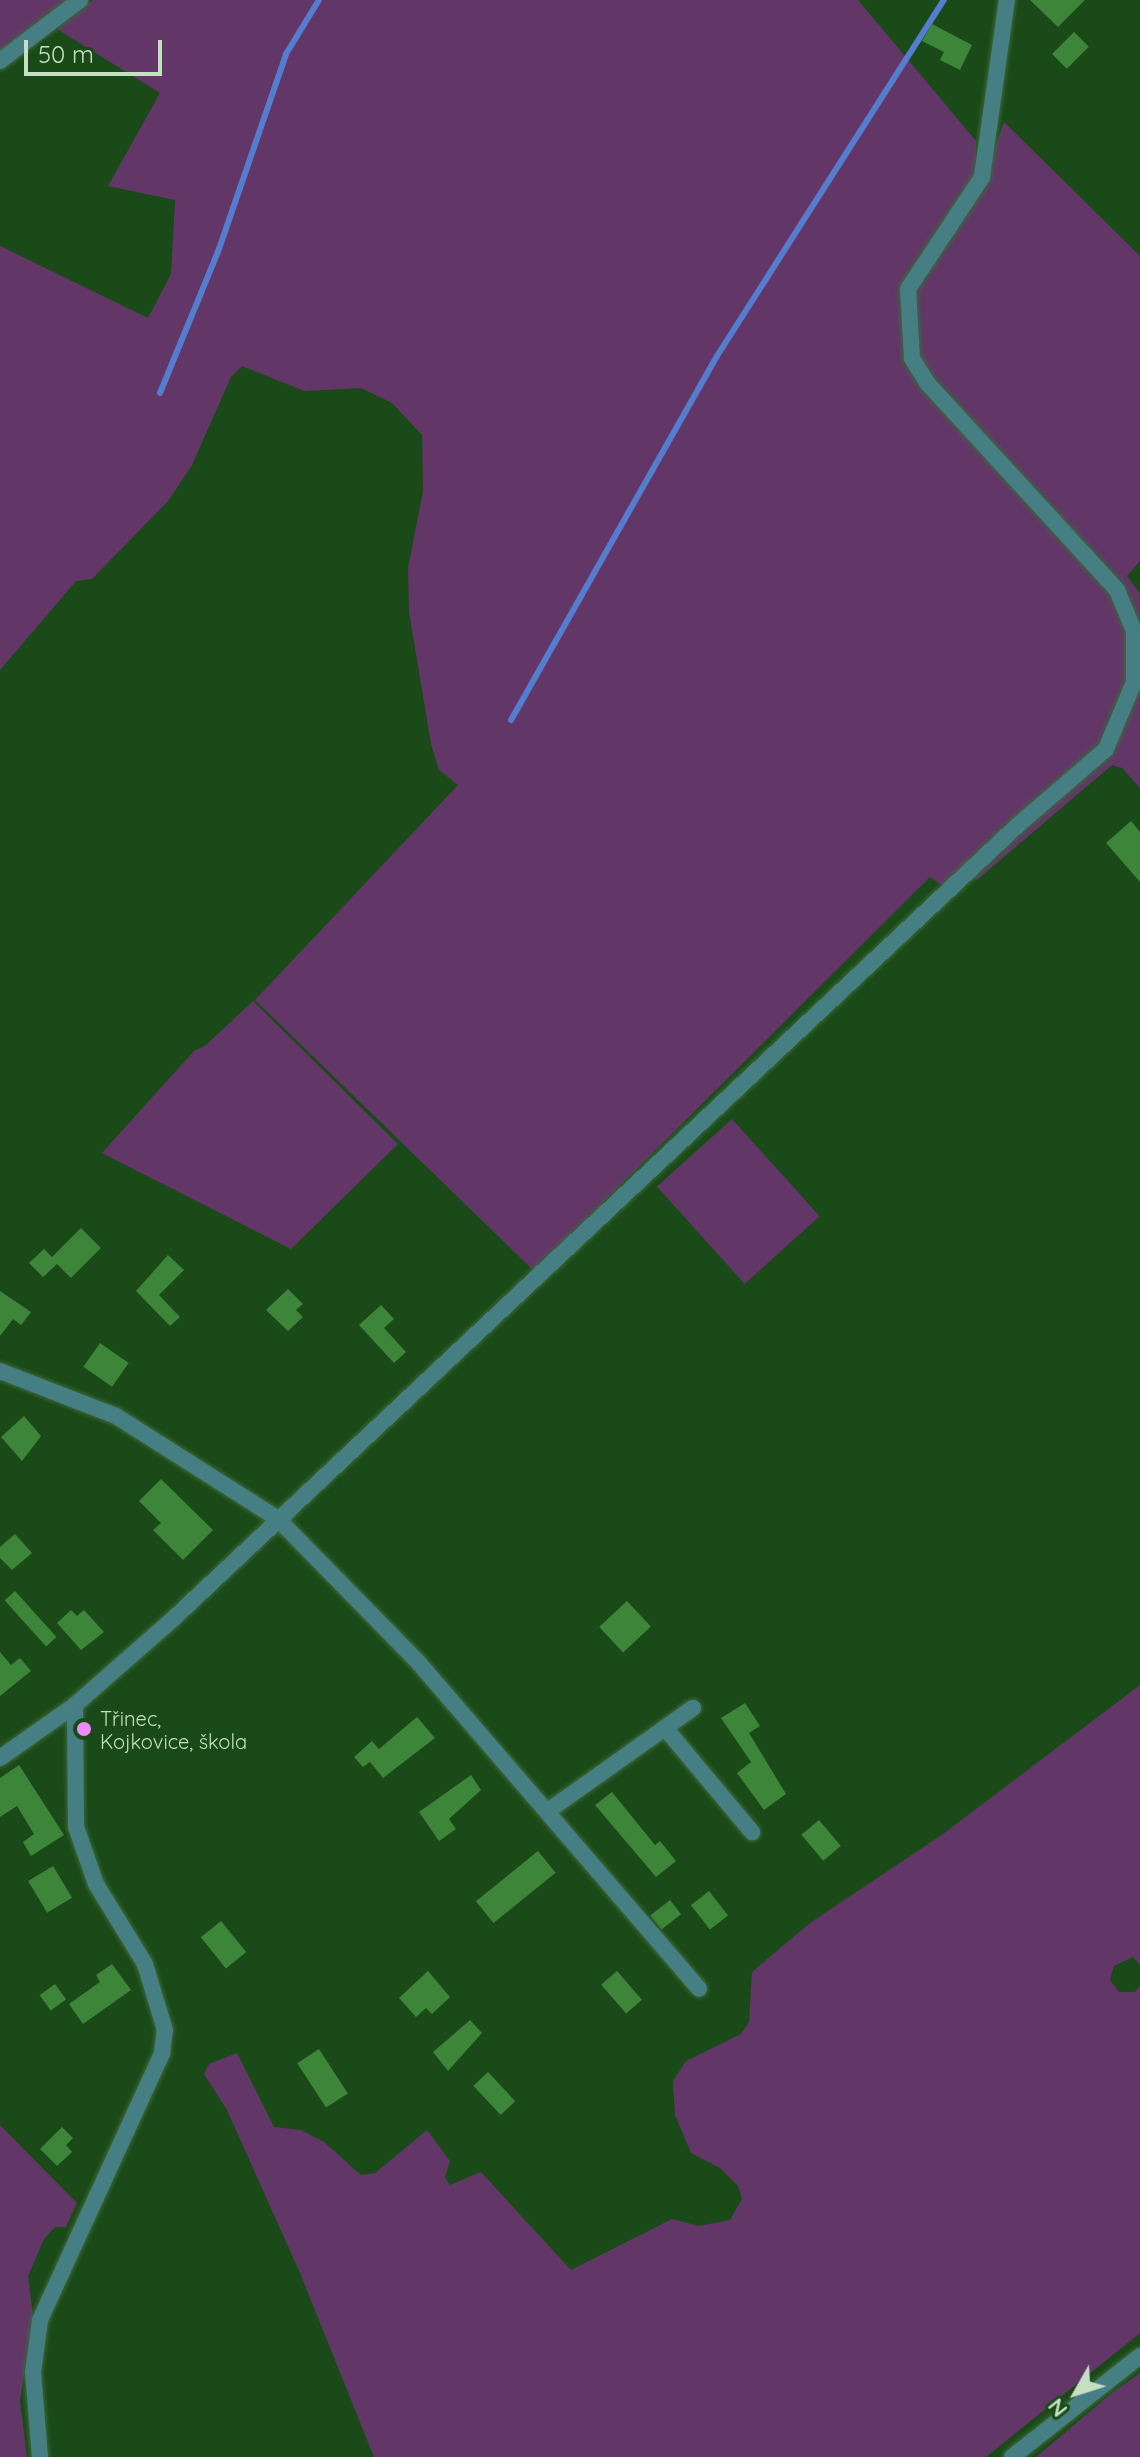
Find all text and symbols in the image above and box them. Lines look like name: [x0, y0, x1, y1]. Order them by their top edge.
scale bar: [28, 24, 166, 74]
text: 50 m: [38, 39, 94, 69]
place label: Třinec, Kojkovice, škola: [100, 1706, 247, 1753]
marker: Třinec, Kojkovice, škola: [75, 1720, 93, 1738]
north arrow: [1036, 2353, 1116, 2433]
text: N: [1041, 2393, 1073, 2423]

